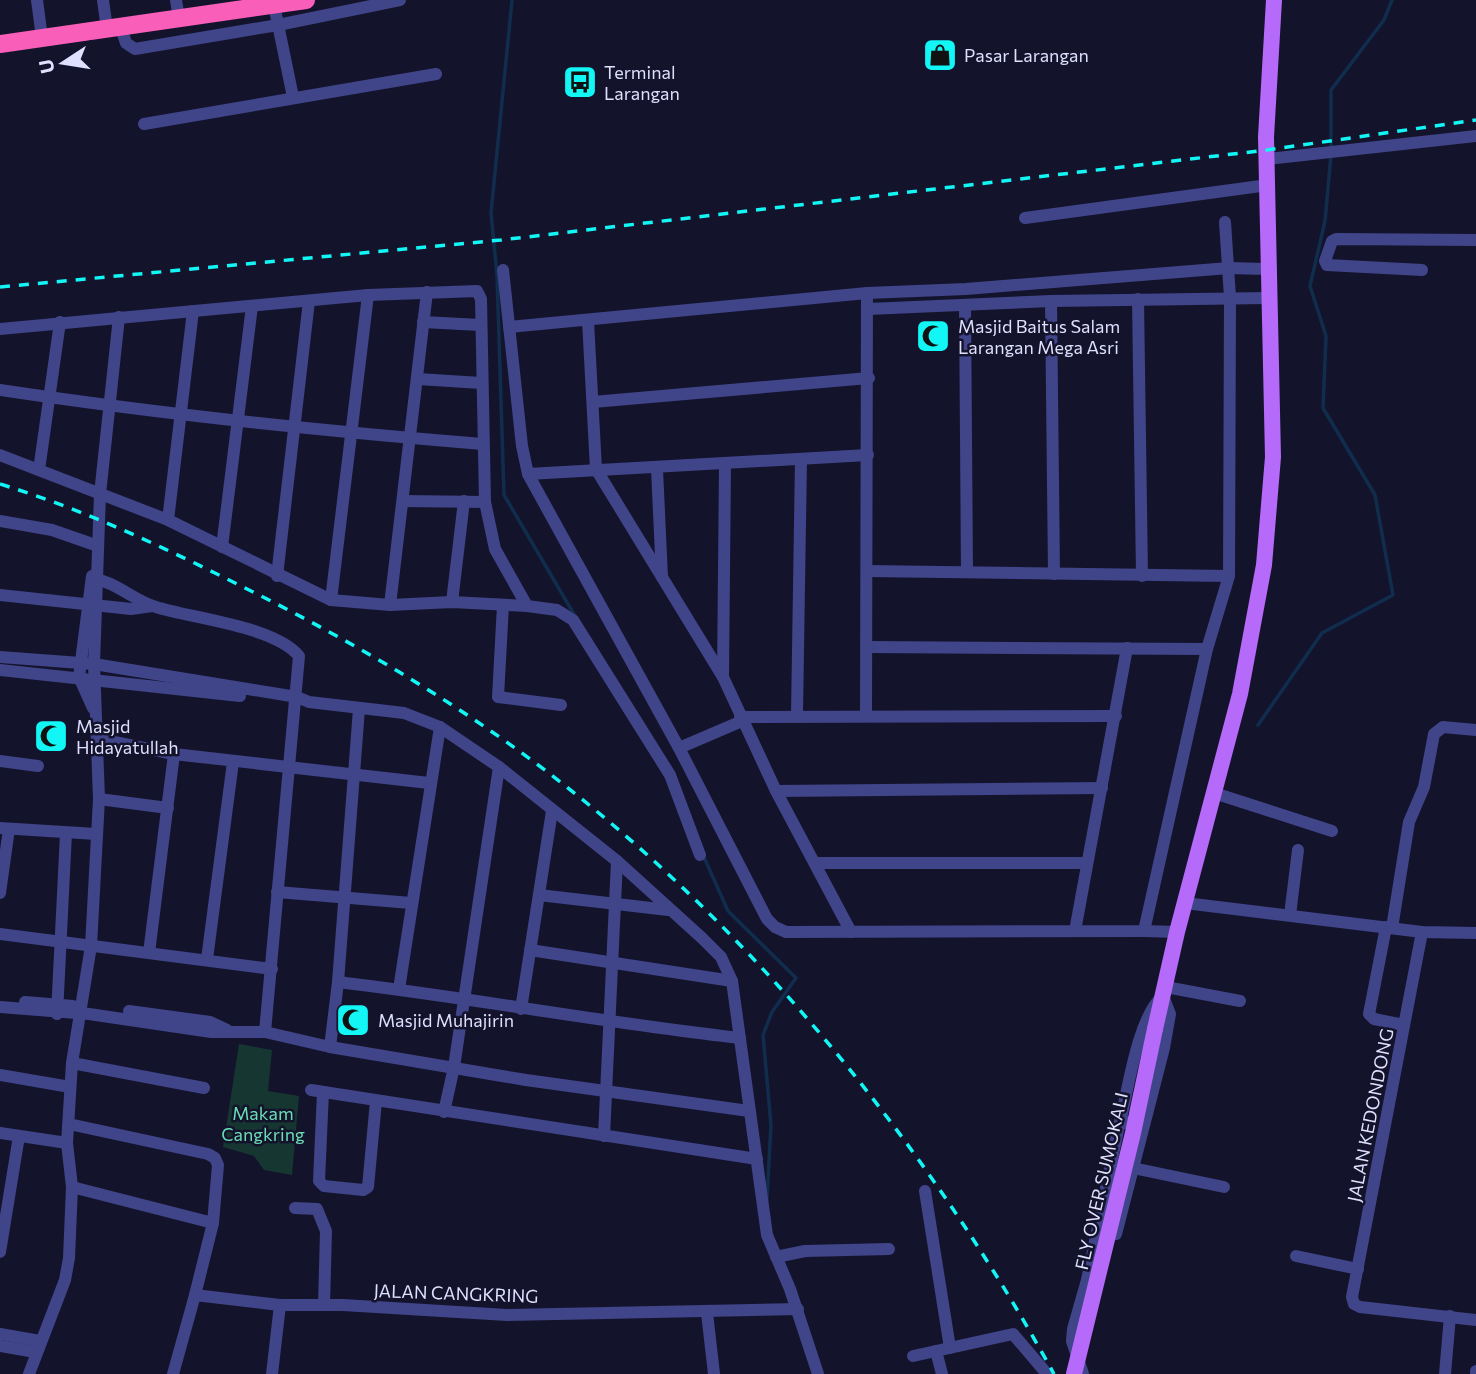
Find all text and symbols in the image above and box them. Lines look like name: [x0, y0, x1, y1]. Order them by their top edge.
north arrow: [28, 28, 98, 98]
shop icon: Pasar Larangan: [921, 36, 959, 74]
place label: Pasar Larangan: [964, 44, 1089, 66]
text: U: [33, 57, 59, 76]
place label: Terminal Larangan: [604, 61, 680, 104]
bus stop icon: Terminal Larangan: [561, 63, 599, 101]
place label: Masjid Baitus Salam Larangan Mega Asri: [958, 315, 1120, 358]
mosque icon: Masjid Baitus Salam Larangan Mega Asri: [914, 317, 952, 355]
place label: Masjid Hidayatullah: [76, 715, 179, 758]
mosque icon: Masjid Hidayatullah: [32, 717, 70, 755]
mosque icon: Masjid Muhajirin: [334, 1001, 372, 1039]
place label: Masjid Muhajirin: [378, 1009, 514, 1031]
street label: JALAN KEDONDONG: [1342, 1026, 1398, 1204]
street label: FLY OVER SUMOKALI: [1070, 1090, 1132, 1272]
park label: Makam Cangkring: [221, 1102, 305, 1145]
street label: JALAN CANGKRING: [373, 1279, 539, 1307]

